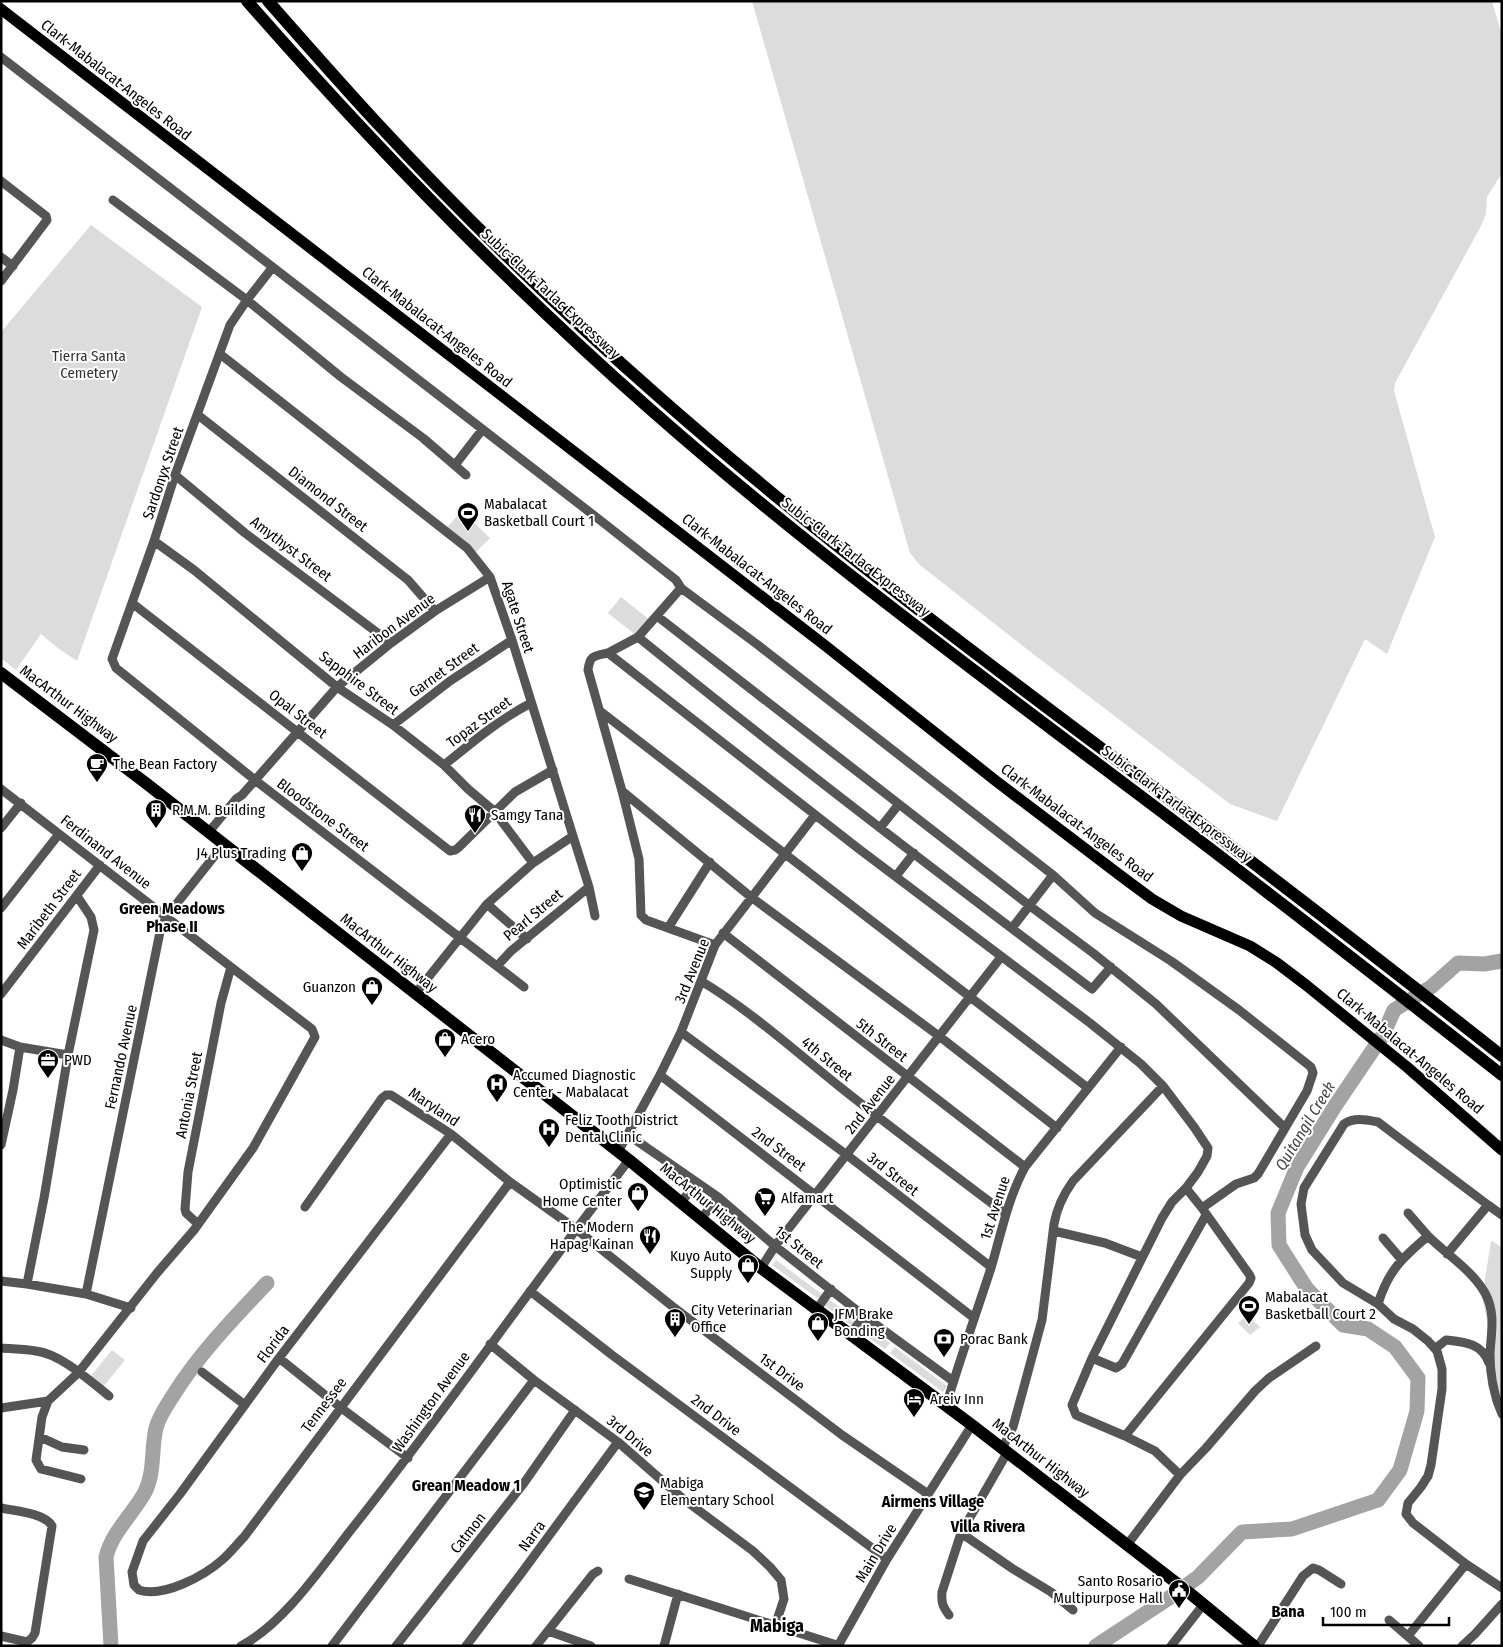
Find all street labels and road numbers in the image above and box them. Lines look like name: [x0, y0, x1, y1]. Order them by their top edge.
street label: Clark-Mabalacat-Angeles Road: [37, 16, 195, 144]
street label: Subic-Clark-Tarlac Expressway: [478, 225, 624, 363]
street label: Clark-Mabalacat-Angeles Road: [358, 263, 516, 391]
street label: Sardonyx Street: [139, 424, 187, 522]
street label: Diamond Street: [285, 462, 371, 536]
street label: Subic-Clark-Tarlac Expressway: [778, 493, 934, 621]
street label: Clark-Mabalacat-Angeles Road: [678, 510, 836, 638]
street label: Amythyst Street: [247, 513, 335, 585]
street label: Agate Street: [498, 579, 538, 655]
street label: Haribon Avenue: [350, 589, 438, 663]
street label: Garnet Street: [406, 639, 482, 701]
street label: Sapphire Street: [316, 647, 402, 719]
street label: MacArthur Highway: [16, 661, 122, 747]
street label: Opal Street: [265, 686, 331, 742]
street label: Topaz Street: [443, 692, 515, 751]
street label: Subic-Clark-Tarlac Expressway: [1098, 742, 1256, 867]
street label: Clark-Mabalacat-Angeles Road: [997, 760, 1157, 886]
street label: Bloodstone Street: [273, 775, 373, 856]
street label: Ferdinand Avenue: [57, 811, 155, 893]
street label: Maribeth Street: [13, 865, 85, 953]
street label: Pearl Street: [500, 885, 566, 945]
street label: MacArthur Highway: [337, 910, 441, 997]
street label: 3rd Avenue: [671, 936, 713, 1006]
street label: Clark-Mabalacat-Angeles Road: [1333, 984, 1487, 1118]
street label: Fernando Avenue: [101, 1003, 141, 1111]
street label: 5th Street: [853, 1014, 911, 1066]
street label: 4th Street: [798, 1033, 856, 1085]
street label: Antonia Street: [172, 1050, 206, 1140]
street label: 2nd Avenue: [841, 1070, 899, 1138]
street label: Maryland: [405, 1084, 463, 1130]
street label: 2nd Street: [748, 1123, 810, 1175]
street label: 3rd Street: [864, 1148, 922, 1200]
street label: MacArthur Highway: [656, 1159, 760, 1247]
street label: 1st Avenue: [976, 1174, 1014, 1242]
street label: 1st Street: [771, 1222, 827, 1272]
street label: Florida: [253, 1322, 293, 1366]
street label: Washington Avenue: [388, 1348, 474, 1456]
street label: 1st Drive: [756, 1349, 808, 1395]
street label: Tennessee: [297, 1374, 351, 1436]
street label: 2nd Drive: [687, 1390, 745, 1440]
street label: 3rd Drive: [603, 1411, 657, 1461]
street label: MacArthur Highway: [989, 1415, 1093, 1502]
street label: Catmon: [446, 1509, 490, 1557]
street label: Narra: [515, 1517, 549, 1555]
street label: Main Drive: [852, 1521, 900, 1585]

